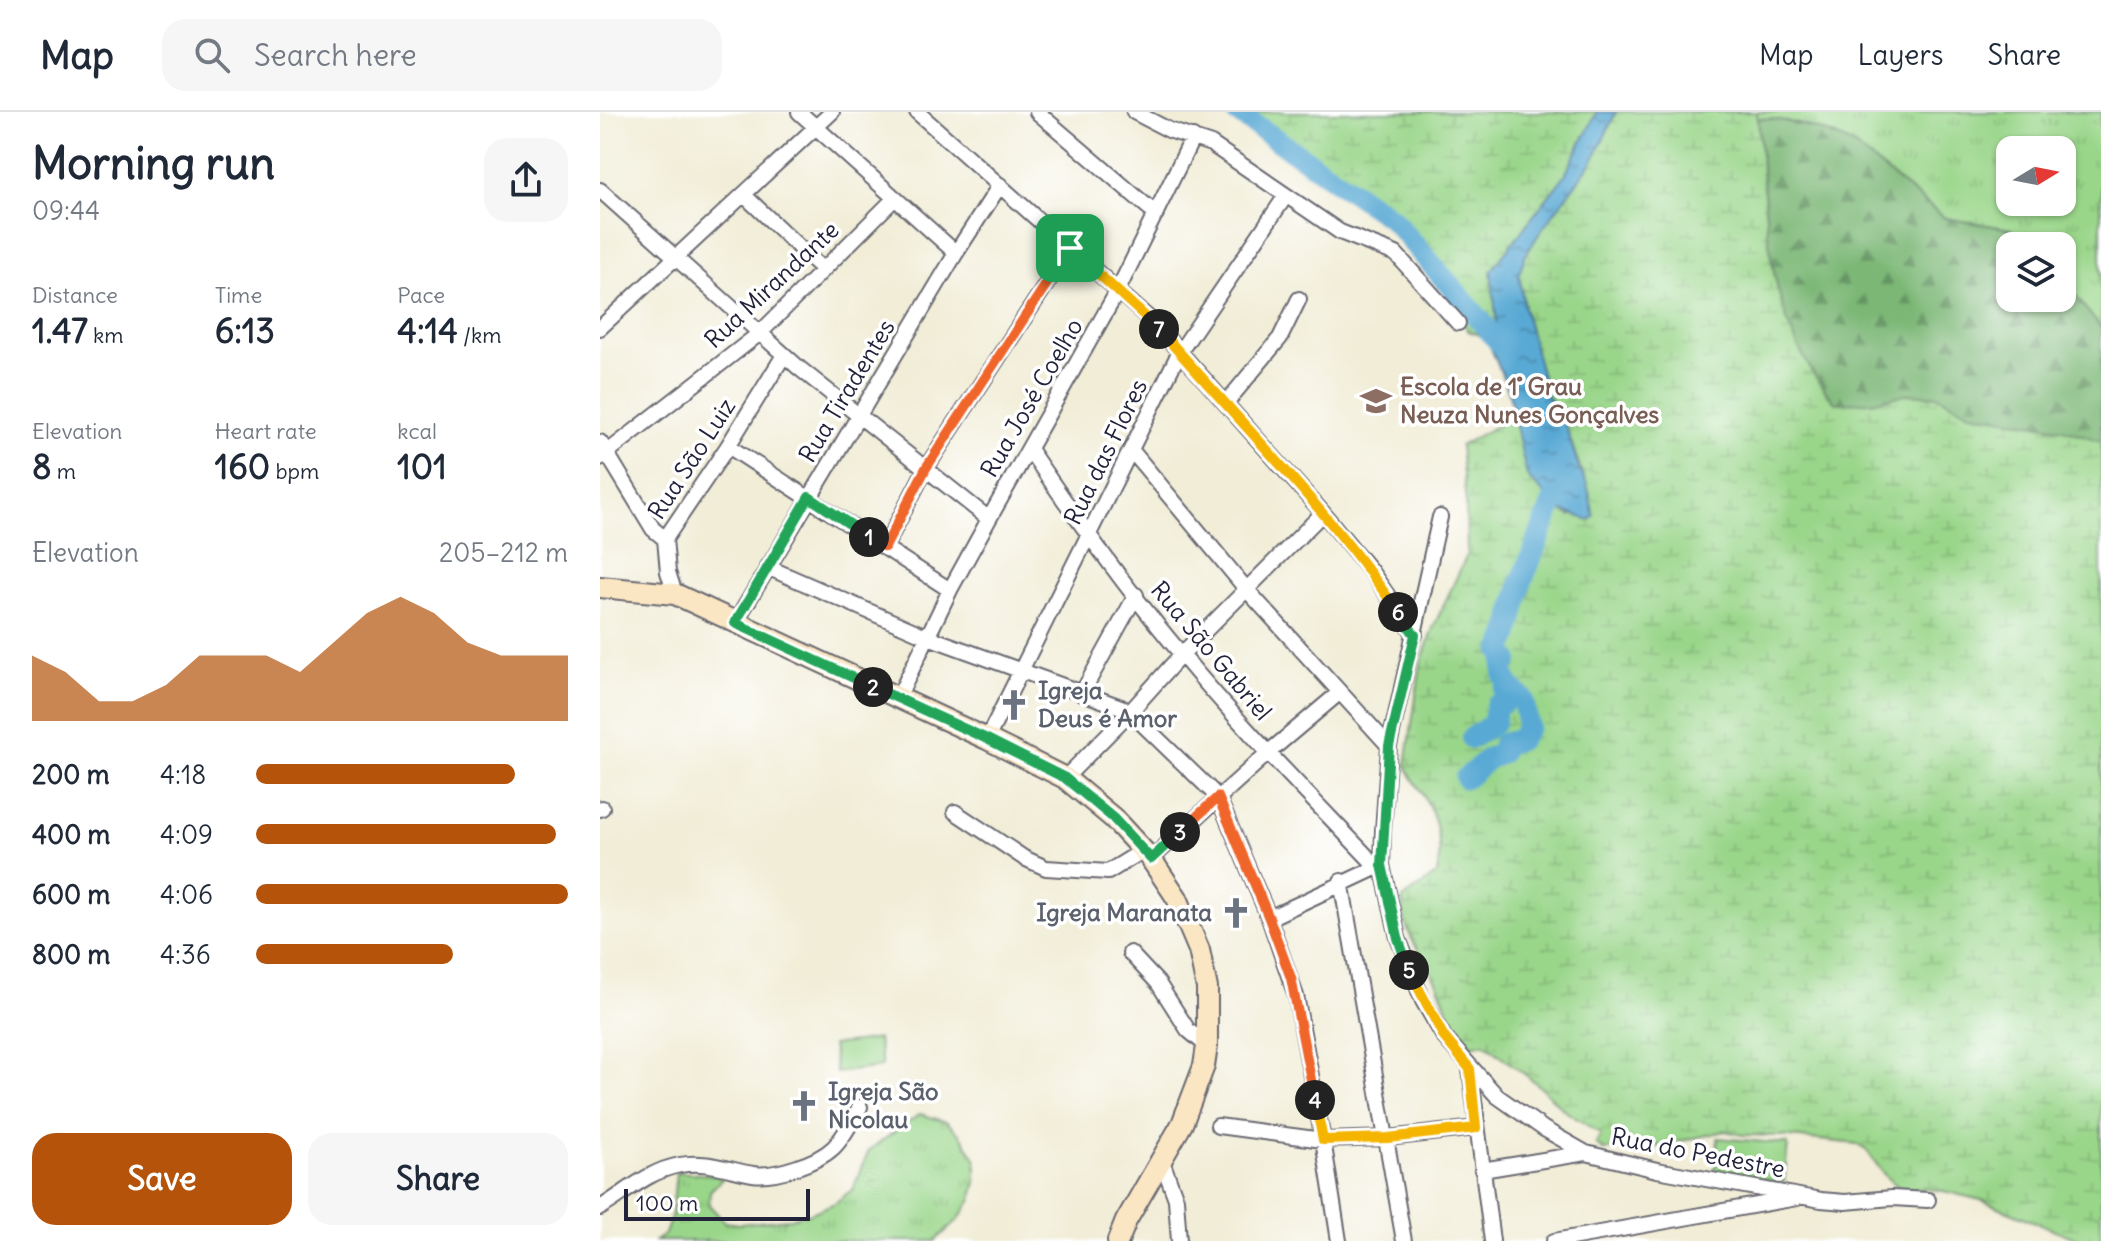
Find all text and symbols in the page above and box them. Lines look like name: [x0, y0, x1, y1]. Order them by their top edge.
search box: [162, 19, 722, 91]
text: Map: [40, 32, 114, 79]
icon: search: [190, 33, 234, 77]
text: Search here: [254, 36, 417, 74]
text: Map: [1759, 37, 1814, 73]
text: Layers: [1858, 37, 1944, 73]
text: Share: [1988, 37, 2061, 73]
text: Morning run: [32, 136, 275, 191]
north arrow: [1996, 136, 2076, 216]
map controls: [1996, 136, 2076, 312]
button: share: [484, 138, 568, 222]
text: 09:44: [32, 194, 100, 227]
street label: Rua Mirandante: [698, 214, 845, 354]
pin: [1036, 214, 1104, 282]
icon: arrive: [1048, 226, 1092, 270]
button: layers: [1996, 232, 2076, 312]
text: Distance: [32, 281, 118, 309]
text: Time: [215, 281, 262, 309]
text: Pace: [397, 281, 445, 309]
text: 1.47: [32, 309, 88, 352]
text: 6:13: [215, 309, 275, 352]
text: 4:14: [397, 309, 458, 352]
pin: 7: [1139, 309, 1179, 349]
street label: Rua Tiradentes: [792, 313, 901, 468]
street label: Rua José Coelho: [974, 313, 1089, 482]
text: 7: [1154, 315, 1164, 343]
text: km: [88, 321, 124, 349]
text: /km: [458, 321, 502, 349]
place label: Escola de 1˚ Grau Neuza Nunes Gonçalves: [1400, 371, 1659, 429]
street label: Rua das Flores: [1057, 374, 1153, 529]
school or university icon: Escola de 1˚ Grau Neuza Nunes Gonçalves: [1359, 384, 1393, 418]
street label: Rua São Luiz: [641, 392, 741, 525]
text: Elevation: [32, 417, 122, 445]
text: Heart rate: [215, 417, 317, 445]
text: kcal: [397, 417, 437, 445]
text: 8: [32, 445, 52, 488]
text: 160: [215, 445, 270, 488]
text: 101: [397, 445, 447, 488]
text: m: [52, 457, 76, 485]
text: bpm: [270, 457, 319, 485]
pin: 1: [849, 517, 889, 557]
text: 1: [865, 523, 873, 551]
text: Elevation: [32, 536, 139, 569]
text: 205–212 m: [439, 536, 568, 569]
street label: Rua São Gabriel: [1145, 575, 1279, 726]
pin: 6: [1378, 592, 1418, 632]
text: 6: [1392, 598, 1404, 626]
pin: 2: [853, 667, 893, 707]
text: 2: [867, 673, 879, 701]
place label: Igreja Deus é Amor: [1038, 675, 1177, 733]
church icon: Igreja Deus é Amor: [997, 688, 1031, 722]
text: 200 m: [32, 758, 109, 791]
text: 4:18: [160, 758, 206, 791]
pin: 3: [1160, 812, 1200, 852]
text: 400 m: [32, 818, 110, 851]
text: 4:09: [160, 818, 213, 851]
text: 3: [1174, 818, 1186, 846]
text: 600 m: [32, 878, 110, 911]
text: 4:06: [160, 878, 213, 911]
church icon: Igreja Maranata: [1219, 896, 1253, 930]
place label: Igreja Maranata: [1036, 897, 1212, 927]
text: 800 m: [32, 938, 110, 971]
text: 4:36: [160, 938, 211, 971]
pin: 5: [1389, 950, 1429, 990]
text: 5: [1403, 956, 1415, 984]
place label: Igreja São Nicolau: [828, 1076, 939, 1134]
pin: 4: [1295, 1080, 1335, 1120]
text: 4: [1309, 1086, 1321, 1114]
church icon: Igreja São Nicolau: [787, 1089, 821, 1123]
street label: Rua do Pedestre: [1609, 1120, 1788, 1184]
button: Save: [32, 1133, 292, 1225]
button: Share: [308, 1133, 568, 1225]
scale bar: [624, 1185, 810, 1221]
text: 100 m: [636, 1189, 698, 1217]

